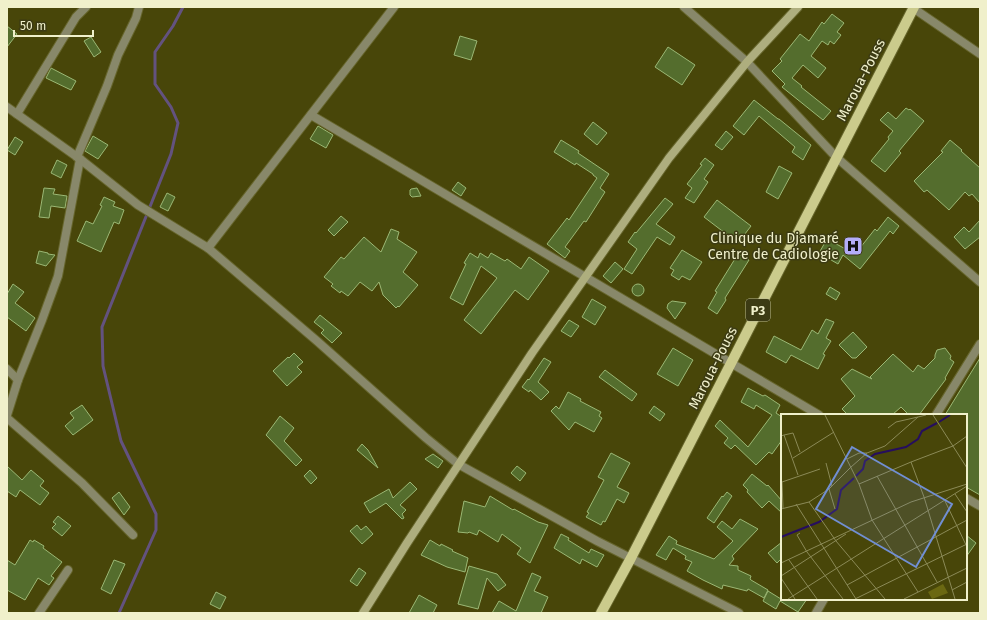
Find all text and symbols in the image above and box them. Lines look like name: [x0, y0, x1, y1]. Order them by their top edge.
scale bar: [14, 12, 93, 38]
text: 50 m: [20, 19, 46, 33]
street label: Maroua-Pouss: [833, 36, 889, 124]
place label: Clinique du Djamaré Centre de Cadiologie: [708, 230, 839, 263]
hospital icon: Clinique du Djamaré Centre de Cadiologie: [842, 235, 864, 257]
road number: P3: [746, 299, 770, 321]
street label: Maroua-Pouss: [685, 324, 741, 412]
inset map: [781, 414, 967, 600]

